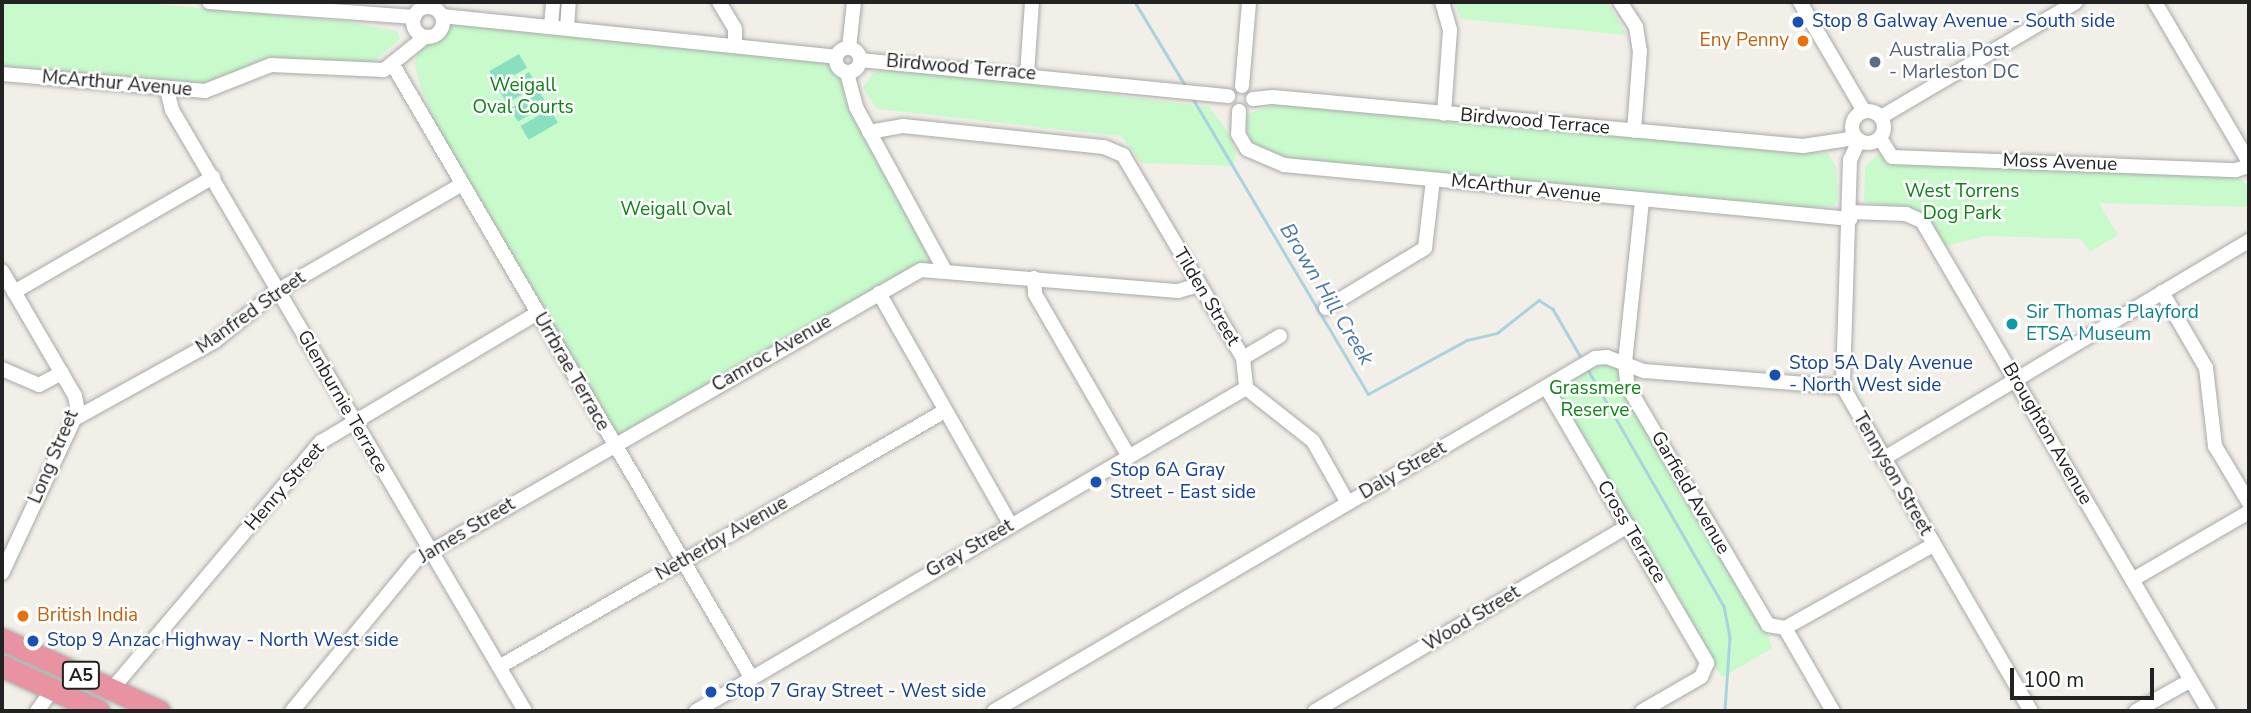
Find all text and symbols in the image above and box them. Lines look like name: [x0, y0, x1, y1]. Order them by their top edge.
place label: Stop 8 Galway Avenue - South side: [1812, 11, 2115, 33]
marker: Stop 8 Galway Avenue - South side: [1790, 14, 1806, 30]
place label: Eny Penny: [1700, 30, 1789, 52]
marker: Eny Penny: [1795, 33, 1811, 49]
place label: Australia Post - Marleston DC: [1889, 40, 2019, 84]
street label: Birdwood Terrace: [885, 50, 1037, 86]
marker: Australia Post - Marleston DC: [1867, 54, 1883, 70]
street label: McArthur Avenue: [41, 66, 193, 102]
park label: Weigall Oval Courts: [472, 75, 574, 119]
street label: Birdwood Terrace: [1459, 104, 1611, 140]
street label: Moss Avenue: [2002, 150, 2118, 176]
street label: McArthur Avenue: [1450, 170, 1602, 208]
park label: West Torrens Dog Park: [1905, 181, 2019, 225]
park label: Weigall Oval: [620, 199, 732, 221]
water label: Brown Hill Creek: [1275, 218, 1379, 370]
street label: Tilden Street: [1168, 244, 1244, 350]
street label: Manfred Street: [192, 267, 310, 359]
place label: Sir Thomas Playford ETSA Museum: [2026, 302, 2199, 346]
street label: Urrbrae Terrace: [528, 309, 614, 435]
street label: Camroc Avenue: [708, 311, 836, 397]
marker: Sir Thomas Playford ETSA Museum: [2004, 316, 2020, 332]
street label: Glenburnie Terrace: [292, 326, 392, 478]
place label: Stop 5A Daly Avenue - North West side: [1789, 353, 1973, 397]
street label: Broughton Avenue: [1997, 359, 2097, 509]
marker: Stop 5A Daly Avenue - North West side: [1767, 367, 1783, 383]
park label: Grassmere Reserve: [1549, 378, 1641, 422]
street label: Long Street: [24, 407, 84, 507]
street label: Tennyson Street: [1848, 408, 1936, 540]
street label: Garfield Avenue: [1646, 428, 1734, 558]
street label: Daly Street: [1356, 437, 1450, 505]
street label: Henry Street: [241, 438, 329, 536]
place label: Stop 6A Gray Street - East side: [1110, 460, 1256, 504]
marker: Stop 6A Gray Street - East side: [1088, 474, 1104, 490]
street label: Cross Terrace: [1591, 477, 1671, 587]
street label: Netherby Avenue: [652, 492, 792, 586]
street label: James Street: [415, 493, 519, 569]
street label: Gray Street: [922, 515, 1018, 583]
street label: Wood Street: [1420, 581, 1524, 657]
place label: British India: [37, 605, 138, 627]
marker: British India: [15, 608, 31, 624]
place label: Stop 9 Anzac Highway - North West side: [47, 630, 399, 652]
marker: Stop 9 Anzac Highway - North West side: [25, 633, 41, 649]
scale bar: [2013, 654, 2156, 698]
road number: A5: [62, 660, 100, 690]
text: 100 m: [2023, 666, 2084, 694]
place label: Stop 7 Gray Street - West side: [725, 681, 986, 703]
marker: Stop 7 Gray Street - West side: [703, 684, 719, 700]

